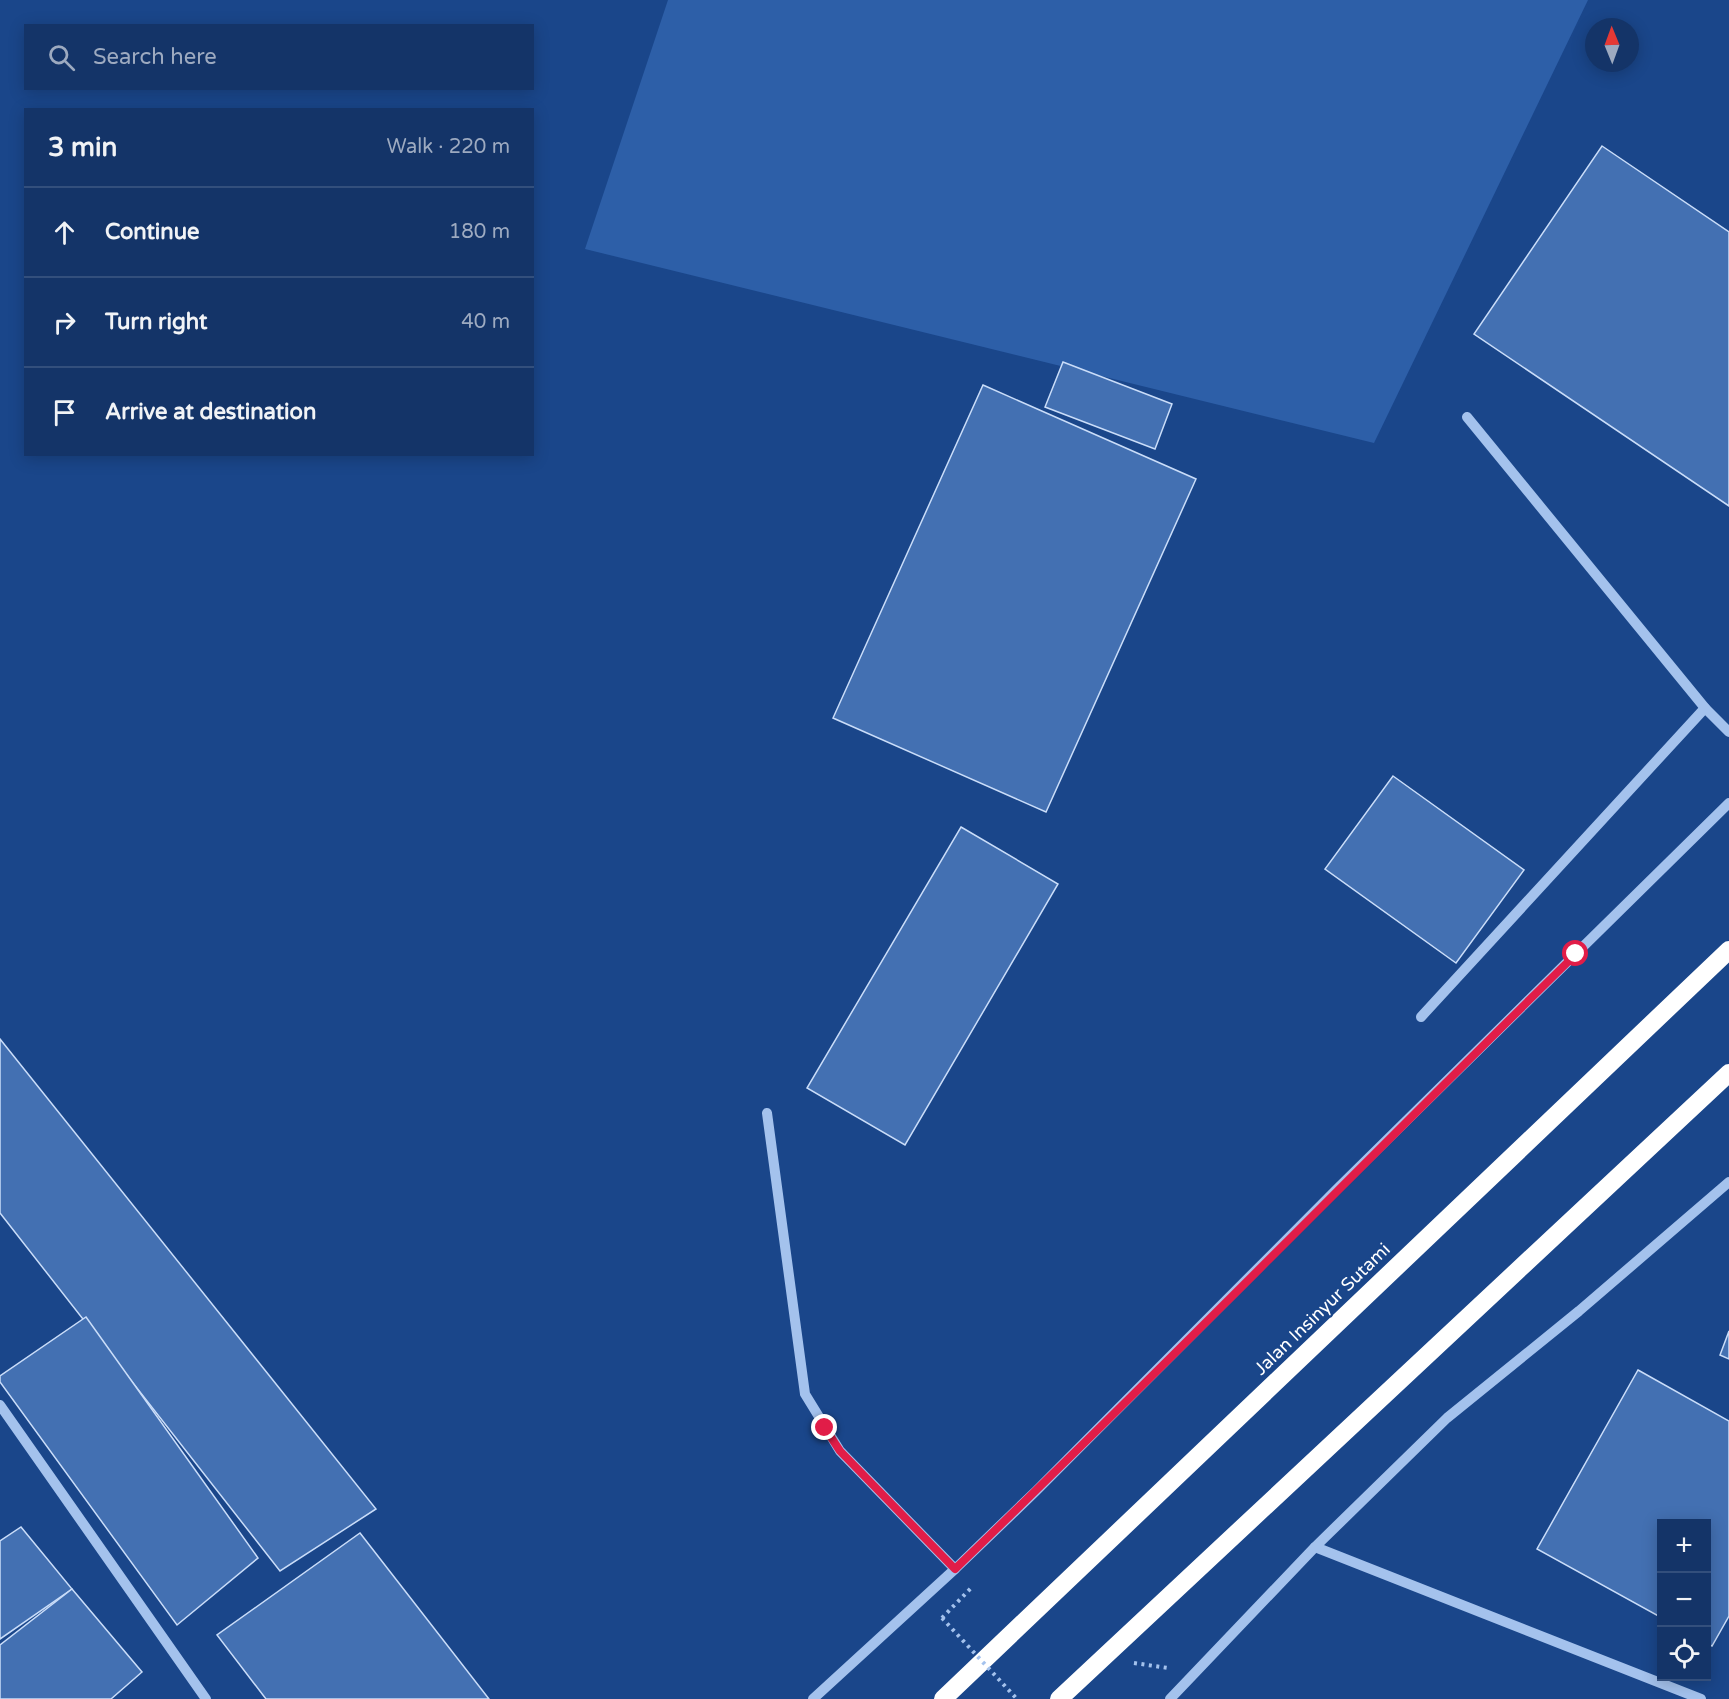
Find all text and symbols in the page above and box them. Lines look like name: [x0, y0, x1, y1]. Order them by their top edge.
north arrow: [1585, 18, 1639, 72]
search box: [24, 24, 534, 90]
icon: search: [45, 41, 78, 74]
text: Search here: [93, 44, 217, 70]
text: 3 min: [48, 132, 117, 163]
text: Walk · 220 m: [387, 135, 510, 159]
icon: ahead: [48, 216, 81, 249]
text: Continue: [105, 219, 200, 245]
text: 180 m: [449, 220, 510, 244]
icon: right: [48, 306, 81, 339]
text: Turn right: [105, 309, 207, 335]
text: 40 m: [461, 310, 510, 334]
icon: arrive: [48, 396, 81, 429]
text: Arrive at destination: [105, 399, 316, 425]
route start: [1562, 940, 1588, 966]
street label: Jalan Insinyur Sutami: [1249, 1238, 1395, 1380]
route end: [811, 1414, 837, 1440]
map controls: [1657, 1519, 1711, 1681]
button: +: [1657, 1519, 1711, 1573]
button: −: [1657, 1573, 1711, 1627]
button: locate: [1657, 1627, 1711, 1681]

